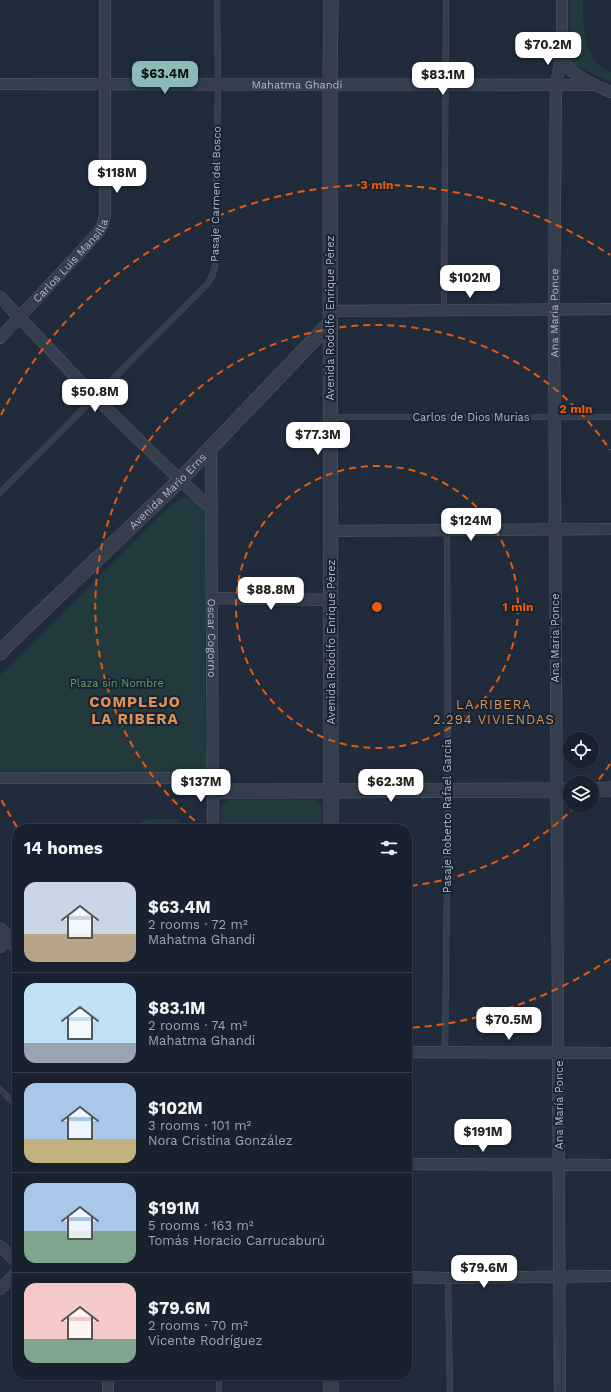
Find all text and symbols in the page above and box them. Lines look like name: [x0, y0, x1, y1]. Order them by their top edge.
pin: $70.2M: [515, 32, 581, 66]
text: $70.2M: [524, 37, 572, 52]
pin: $63.4M: [132, 61, 198, 95]
pin: $83.1M: [410, 62, 476, 96]
text: $63.4M: [141, 66, 189, 81]
text: $83.1M: [421, 67, 465, 82]
street label: Mahatma Ghandi: [252, 78, 343, 91]
street label: Pasaje Carmen del Bosco: [208, 126, 224, 262]
pin: $118M: [89, 160, 145, 194]
text: $118M: [97, 165, 137, 180]
text: 3 min: [361, 178, 393, 192]
street label: Carlos Luis Mansilla: [30, 218, 110, 305]
street label: Avenida Rodolfo Enrique Pérez: [324, 235, 337, 400]
pin: $102M: [442, 265, 498, 299]
street label: Ana María Ponce: [547, 268, 561, 358]
text: $102M: [449, 270, 491, 285]
pin: $50.8M: [62, 379, 128, 413]
text: $50.8M: [71, 384, 119, 399]
text: 2 min: [560, 402, 592, 416]
street label: Carlos de Dios Murias: [412, 411, 530, 424]
pin: $77.3M: [285, 422, 351, 456]
text: $77.3M: [295, 427, 341, 442]
street label: Avenida Mario Erns: [126, 450, 209, 532]
pin: $124M: [443, 508, 499, 542]
text: $124M: [450, 513, 492, 528]
street label: Avenida Rodolfo Enrique Pérez: [325, 559, 338, 724]
pin: $88.8M: [238, 577, 304, 611]
text: $88.8M: [247, 582, 295, 597]
street label: Ana María Ponce: [549, 593, 562, 683]
street label: Oscar Cogorno: [205, 598, 219, 678]
centre of rings: [370, 600, 384, 614]
text: 1 min: [503, 600, 533, 614]
park label: Plaza sin Nombre: [70, 677, 164, 690]
district label: COMPLEJO LA RIBERA: [89, 693, 181, 728]
district label: LA RIBERA 2.294 VIVIENDAS: [433, 697, 555, 727]
map controls: [563, 732, 599, 812]
button: locate: [563, 732, 599, 768]
street label: Pasaje Roberto Rafael García: [441, 739, 454, 893]
pin: $137M: [173, 769, 229, 803]
pin: $62.3M: [358, 769, 424, 803]
text: $137M: [180, 774, 222, 789]
text: $62.3M: [367, 774, 415, 789]
button: layers: [563, 776, 599, 812]
icon: filters: [378, 837, 400, 859]
text: 14 homes: [24, 838, 103, 858]
text: $63.4M: [148, 897, 211, 917]
icon: home: [56, 898, 104, 946]
text: 2 rooms · 72 m²: [148, 917, 248, 932]
text: Mahatma Ghandi: [148, 932, 255, 947]
text: $83.1M: [148, 998, 206, 1018]
icon: home: [56, 999, 104, 1047]
pin: $70.5M: [476, 1007, 542, 1041]
text: $70.5M: [485, 1012, 533, 1027]
text: 2 rooms · 74 m²: [148, 1018, 247, 1033]
text: Mahatma Ghandi: [148, 1033, 255, 1048]
street label: Ana María Ponce: [553, 1060, 566, 1150]
text: $102M: [148, 1098, 203, 1118]
icon: home: [56, 1099, 104, 1147]
text: 3 rooms · 101 m²: [148, 1118, 251, 1133]
pin: $191M: [455, 1119, 511, 1153]
text: $191M: [463, 1124, 503, 1139]
text: Nora Cristina González: [148, 1133, 293, 1148]
text: $191M: [148, 1198, 200, 1218]
icon: home: [56, 1199, 104, 1247]
text: 5 rooms · 163 m²: [148, 1218, 254, 1233]
text: Tomás Horacio Carrucaburú: [148, 1233, 325, 1248]
pin: $79.6M: [451, 1255, 517, 1289]
text: $79.6M: [460, 1260, 508, 1275]
text: $79.6M: [148, 1298, 210, 1318]
icon: home: [56, 1299, 104, 1347]
text: 2 rooms · 70 m²: [148, 1318, 248, 1333]
text: Vicente Rodríguez: [148, 1333, 263, 1348]

